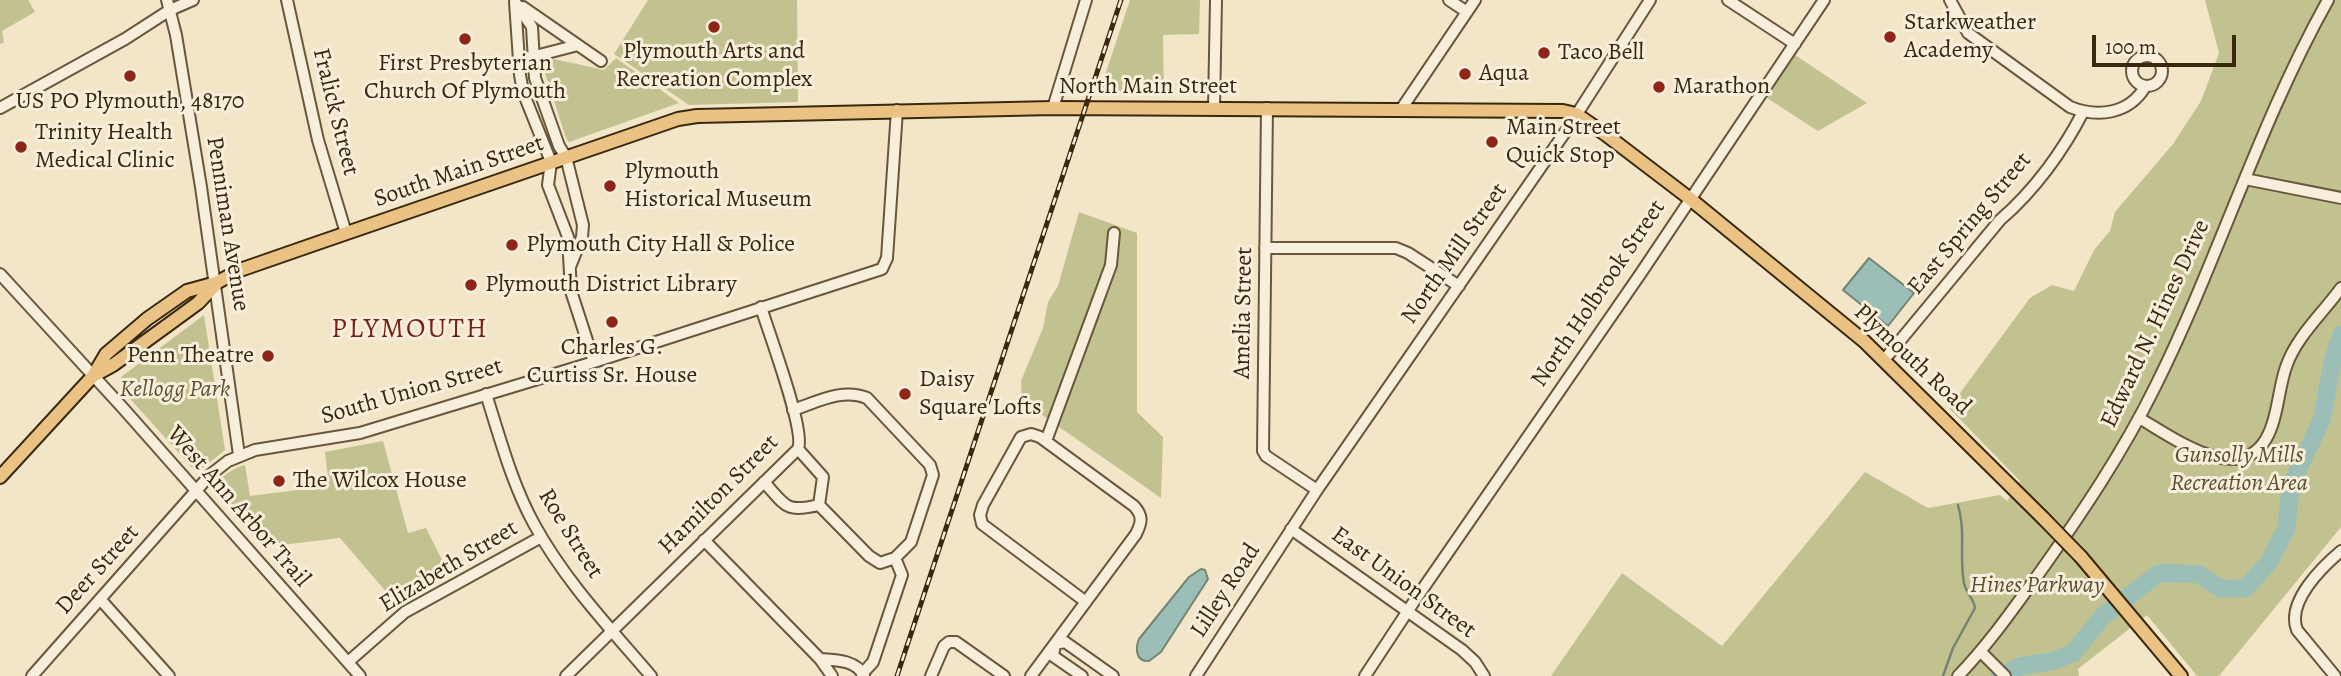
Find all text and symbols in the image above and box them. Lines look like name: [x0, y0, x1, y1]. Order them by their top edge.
place label: Starkweather Academy: [1904, 9, 2036, 65]
marker: Plymouth Arts and Recreation Complex: [706, 19, 722, 35]
scale bar: [2096, 21, 2240, 65]
marker: Starkweather Academy: [1882, 29, 1898, 45]
marker: First Presbyterian Church Of Plymouth: [457, 31, 473, 47]
text: 100 m: [2105, 33, 2156, 61]
place label: Plymouth Arts and Recreation Complex: [616, 38, 812, 94]
place label: Taco Bell: [1558, 39, 1644, 67]
street label: Fralick Street: [305, 45, 365, 179]
marker: Taco Bell: [1536, 45, 1552, 61]
place label: First Presbyterian Church Of Plymouth: [364, 50, 566, 106]
place label: Aqua: [1479, 60, 1529, 88]
marker: Aqua: [1457, 66, 1473, 82]
marker: US PO Plymouth, 48170: [122, 68, 138, 84]
street label: North Main Street: [1059, 73, 1237, 101]
place label: Marathon: [1673, 73, 1770, 101]
marker: Marathon: [1651, 79, 1667, 95]
place label: US PO Plymouth, 48170: [15, 88, 245, 116]
place label: Main Street Quick Stop: [1506, 114, 1621, 170]
place label: Trinity Health Medical Clinic: [35, 119, 175, 175]
street label: South Main Street: [370, 129, 548, 215]
marker: Main Street Quick Stop: [1484, 134, 1500, 150]
street label: Penniman Avenue: [199, 135, 255, 313]
marker: Trinity Health Medical Clinic: [13, 139, 29, 155]
street label: East Spring Street: [1902, 147, 2038, 301]
place label: Plymouth Historical Museum: [624, 158, 812, 214]
marker: Plymouth Historical Museum: [602, 178, 618, 194]
street label: North Mill Street: [1396, 178, 1514, 330]
street label: North Holbrook Street: [1526, 195, 1672, 393]
street label: Edward N. Hines Drive: [2095, 215, 2217, 433]
place label: Plymouth City Hall & Police: [526, 231, 795, 259]
marker: Plymouth City Hall & Police: [504, 237, 520, 253]
street label: Amelia Street: [1228, 247, 1260, 379]
place label: Plymouth District Library: [485, 271, 737, 299]
marker: Plymouth District Library: [463, 277, 479, 293]
street label: Plymouth Road: [1847, 298, 1977, 422]
district label: PLYMOUTH: [332, 313, 488, 347]
marker: Charles G. Curtiss Sr. House: [604, 314, 620, 330]
place label: Charles G. Curtiss Sr. House: [527, 334, 697, 390]
place label: Penn Theatre: [127, 342, 254, 370]
marker: Penn Theatre: [260, 348, 276, 364]
street label: South Union Street: [318, 352, 506, 432]
place label: Daisy Square Lofts: [919, 366, 1042, 422]
park label: Kellogg Park: [119, 376, 231, 404]
marker: Daisy Square Lofts: [897, 386, 913, 402]
street label: West Ann Arbor Trail: [160, 420, 316, 594]
street label: Hamilton Street: [653, 429, 785, 561]
park label: Gunsolly Mills Recreation Area: [2170, 442, 2308, 498]
place label: The Wilcox House: [293, 467, 467, 495]
marker: The Wilcox House: [271, 473, 287, 489]
street label: Roe Street: [531, 484, 609, 584]
street label: Elizabeth Street: [375, 514, 523, 620]
street label: Deer Street: [50, 519, 146, 621]
street label: East Union Street: [1325, 521, 1481, 645]
street label: Lilley Road: [1185, 538, 1267, 644]
park label: Hines Parkway: [1970, 572, 2104, 600]

